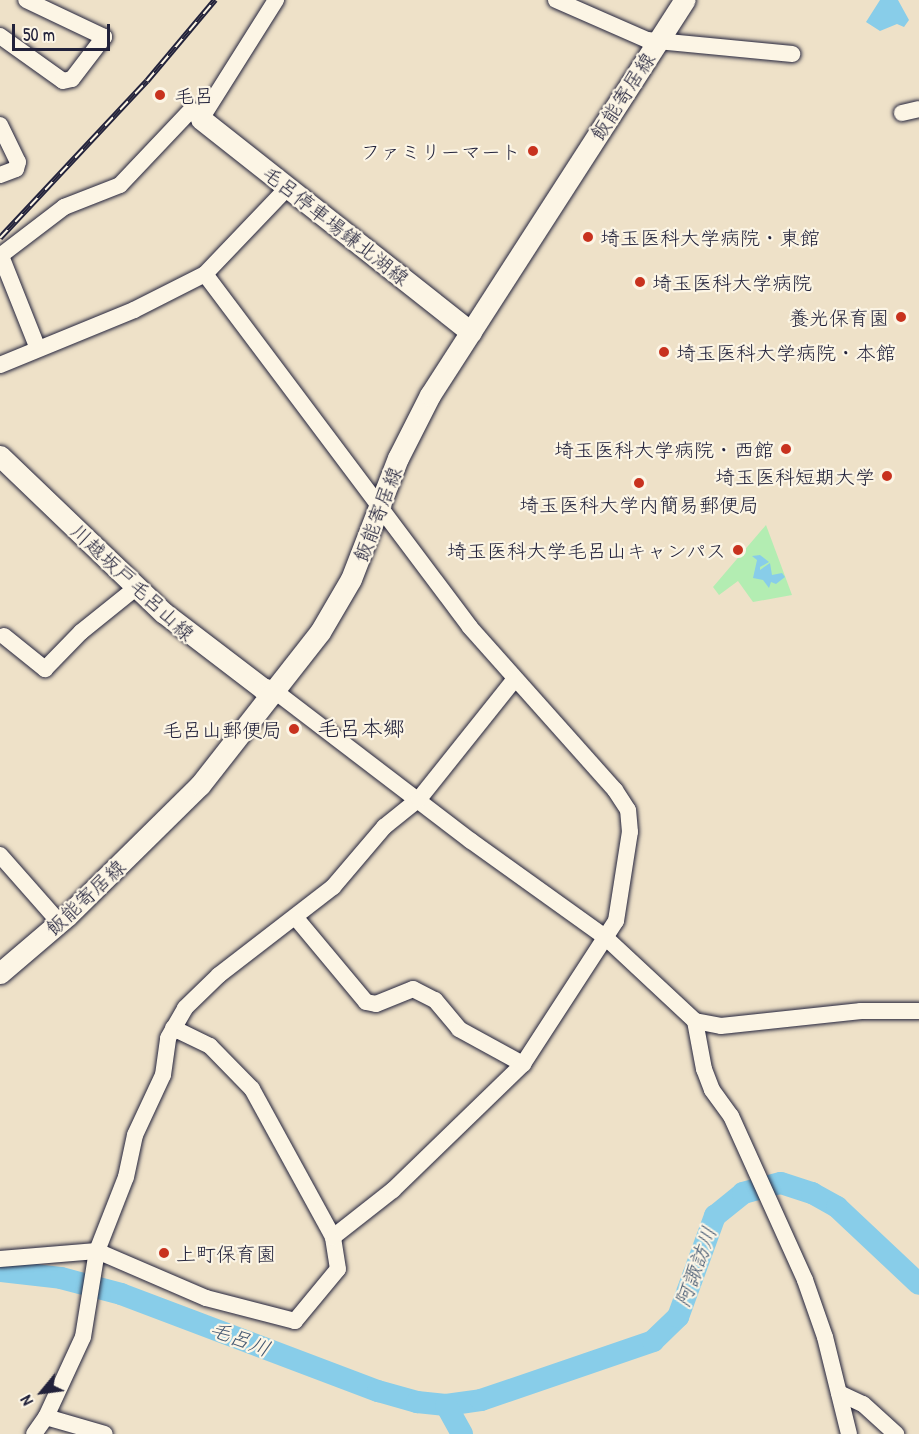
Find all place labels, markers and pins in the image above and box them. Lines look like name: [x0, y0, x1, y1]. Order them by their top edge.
place label: 毛呂: [174, 83, 214, 107]
marker: 毛呂: [151, 86, 169, 104]
place label: ファミリーマート: [361, 139, 521, 163]
marker: ファミリーマート: [526, 144, 540, 158]
place label: 埼玉医科大学病院・東館: [600, 225, 820, 249]
marker: 埼玉医科大学病院・東館: [581, 230, 595, 244]
place label: 埼玉医科大学病院: [652, 270, 812, 294]
marker: 埼玉医科大学病院: [633, 275, 647, 289]
place label: 養光保育園: [789, 305, 889, 329]
marker: 養光保育園: [894, 310, 908, 324]
place label: 埼玉医科大学病院・本館: [676, 340, 896, 364]
marker: 埼玉医科大学病院・本館: [657, 345, 671, 359]
place label: 埼玉医科大学病院・西館: [554, 437, 774, 461]
marker: 埼玉医科大学病院・西館: [779, 442, 793, 456]
place label: 埼玉医科短期大学: [715, 464, 875, 488]
marker: 埼玉医科短期大学: [880, 469, 894, 483]
marker: 埼玉医科大学内簡易郵便局: [632, 476, 646, 490]
place label: 埼玉医科大学内簡易郵便局: [519, 492, 759, 516]
place label: 埼玉医科大学毛呂山キャンパス: [446, 538, 726, 562]
marker: 埼玉医科大学毛呂山キャンパス: [731, 543, 745, 557]
place label: 毛呂山郵便局: [162, 717, 282, 741]
marker: 毛呂山郵便局: [287, 722, 301, 736]
place label: 上町保育園: [176, 1241, 276, 1265]
marker: 上町保育園: [157, 1246, 171, 1260]

